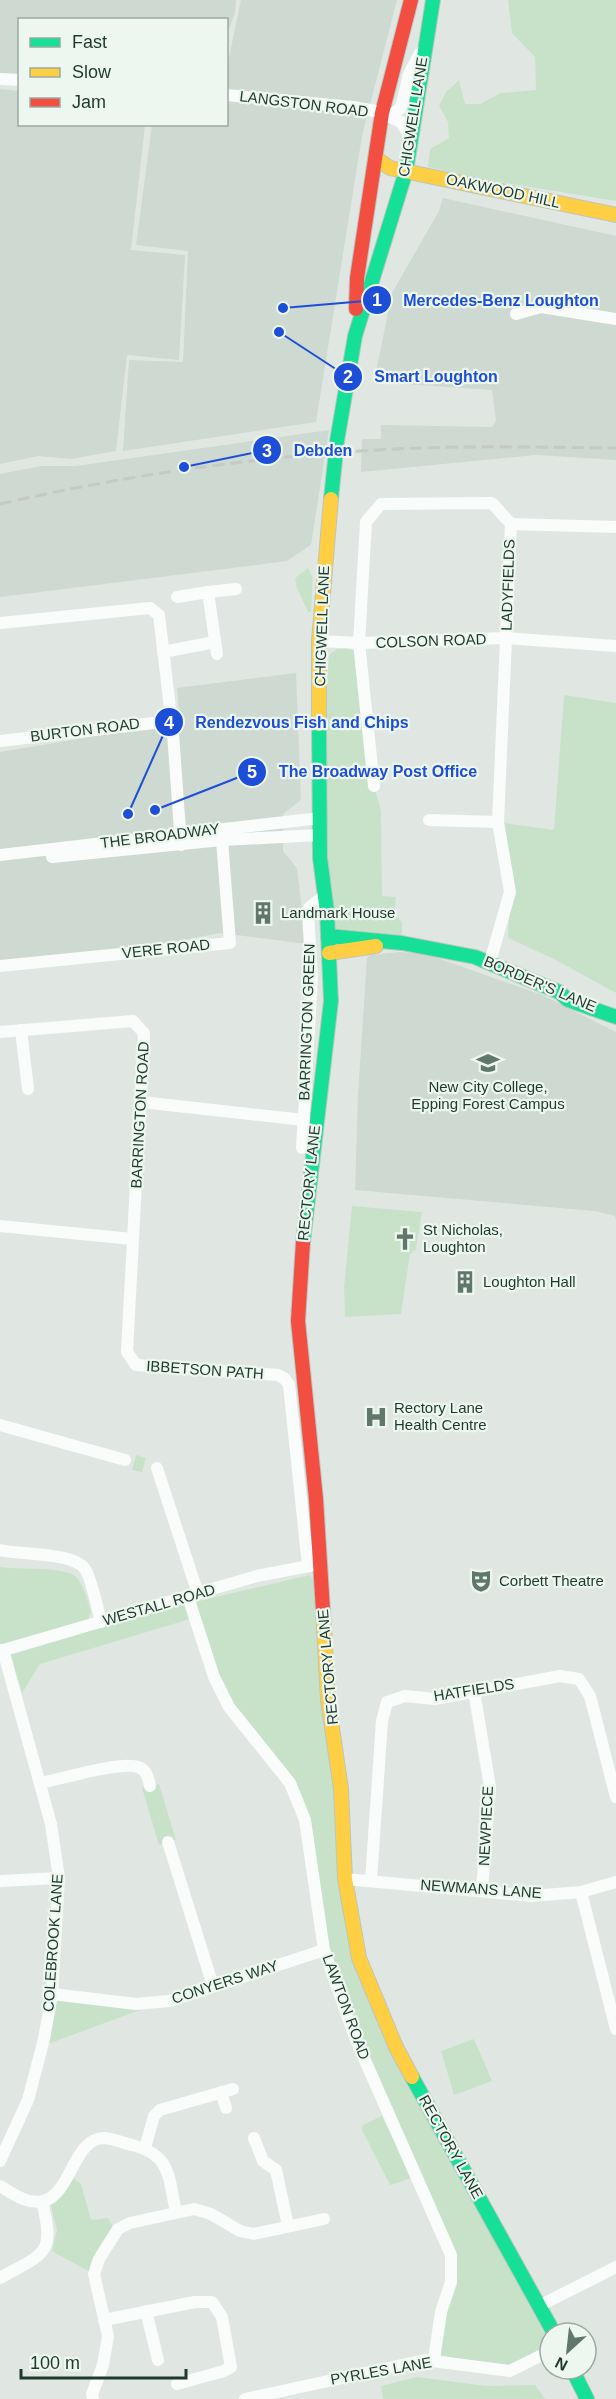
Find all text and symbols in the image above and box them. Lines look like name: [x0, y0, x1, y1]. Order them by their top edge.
legend: [18, 18, 228, 126]
text: Fast: [72, 32, 107, 52]
street label: CHIGWELL LANE: [395, 56, 430, 178]
text: Slow: [72, 62, 112, 82]
street label: LANGSTON ROAD: [239, 87, 370, 120]
text: Jam: [72, 92, 106, 112]
street label: OAKWOOD HILL: [445, 170, 562, 211]
callout: Mercedes-Benz Loughton: [362, 283, 611, 317]
text: 1: [372, 290, 382, 310]
text: Mercedes-Benz Loughton: [403, 292, 599, 309]
callout: Smart Loughton: [333, 360, 510, 394]
text: 2: [343, 367, 353, 387]
text: Smart Loughton: [374, 368, 498, 385]
callout: Debden: [252, 433, 365, 467]
text: 3: [262, 441, 272, 461]
text: Debden: [294, 442, 352, 459]
street label: LADYFIELDS: [497, 539, 518, 631]
street label: CHIGWELL LANE: [311, 565, 332, 687]
street label: COLSON ROAD: [375, 630, 487, 651]
callout: Rendezvous Fish and Chips: [154, 705, 421, 739]
text: 4: [164, 713, 174, 733]
street label: BURTON ROAD: [29, 714, 141, 745]
text: Rendezvous Fish and Chips: [195, 714, 409, 731]
callout: The Broadway Post Office: [237, 755, 489, 789]
text: 5: [247, 762, 257, 782]
text: The Broadway Post Office: [279, 763, 477, 780]
street label: THE BROADWAY: [99, 820, 221, 851]
building icon: Landmark House: [250, 900, 276, 926]
place label: Landmark House: [281, 904, 395, 921]
street label: VERE ROAD: [121, 935, 211, 962]
street label: BARRINGTON GREEN: [295, 943, 318, 1101]
street label: BORDER'S LANE: [481, 952, 599, 1015]
street label: BARRINGTON ROAD: [127, 1041, 152, 1189]
school or university icon: New City College, Epping Forest Campus: [475, 1050, 501, 1076]
place label: New City College, Epping Forest Campus: [411, 1078, 565, 1112]
street label: RECTORY LANE: [294, 1124, 323, 1241]
place label: St Nicholas, Loughton: [423, 1221, 503, 1255]
church icon: St Nicholas, Loughton: [392, 1226, 418, 1252]
building icon: Loughton Hall: [452, 1269, 478, 1295]
place label: Loughton Hall: [483, 1273, 576, 1290]
street label: IBBETSON PATH: [146, 1357, 264, 1382]
place label: Rectory Lane Health Centre: [394, 1399, 487, 1433]
hospital icon: Rectory Lane Health Centre: [363, 1404, 389, 1430]
theatre icon: Corbett Theatre: [468, 1568, 494, 1594]
place label: Corbett Theatre: [499, 1572, 604, 1589]
street label: WESTALL ROAD: [101, 1580, 217, 1629]
street label: RECTORY LANE: [314, 1609, 341, 1726]
street label: HATFIELDS: [432, 1675, 515, 1704]
street label: NEWPIECE: [475, 1786, 496, 1866]
street label: COLEBROOK LANE: [39, 1873, 66, 2013]
street label: NEWMANS LANE: [420, 1876, 542, 1901]
street label: LAWTON ROAD: [320, 1952, 373, 2062]
street label: CONYERS WAY: [170, 1956, 280, 2007]
street label: RECTORY LANE: [416, 2092, 487, 2202]
north arrow: [538, 2321, 598, 2381]
scale bar: [21, 2342, 186, 2380]
text: 100 m: [30, 2353, 80, 2373]
street label: PYRLES LANE: [329, 2353, 433, 2388]
text: N: [552, 2354, 570, 2374]

